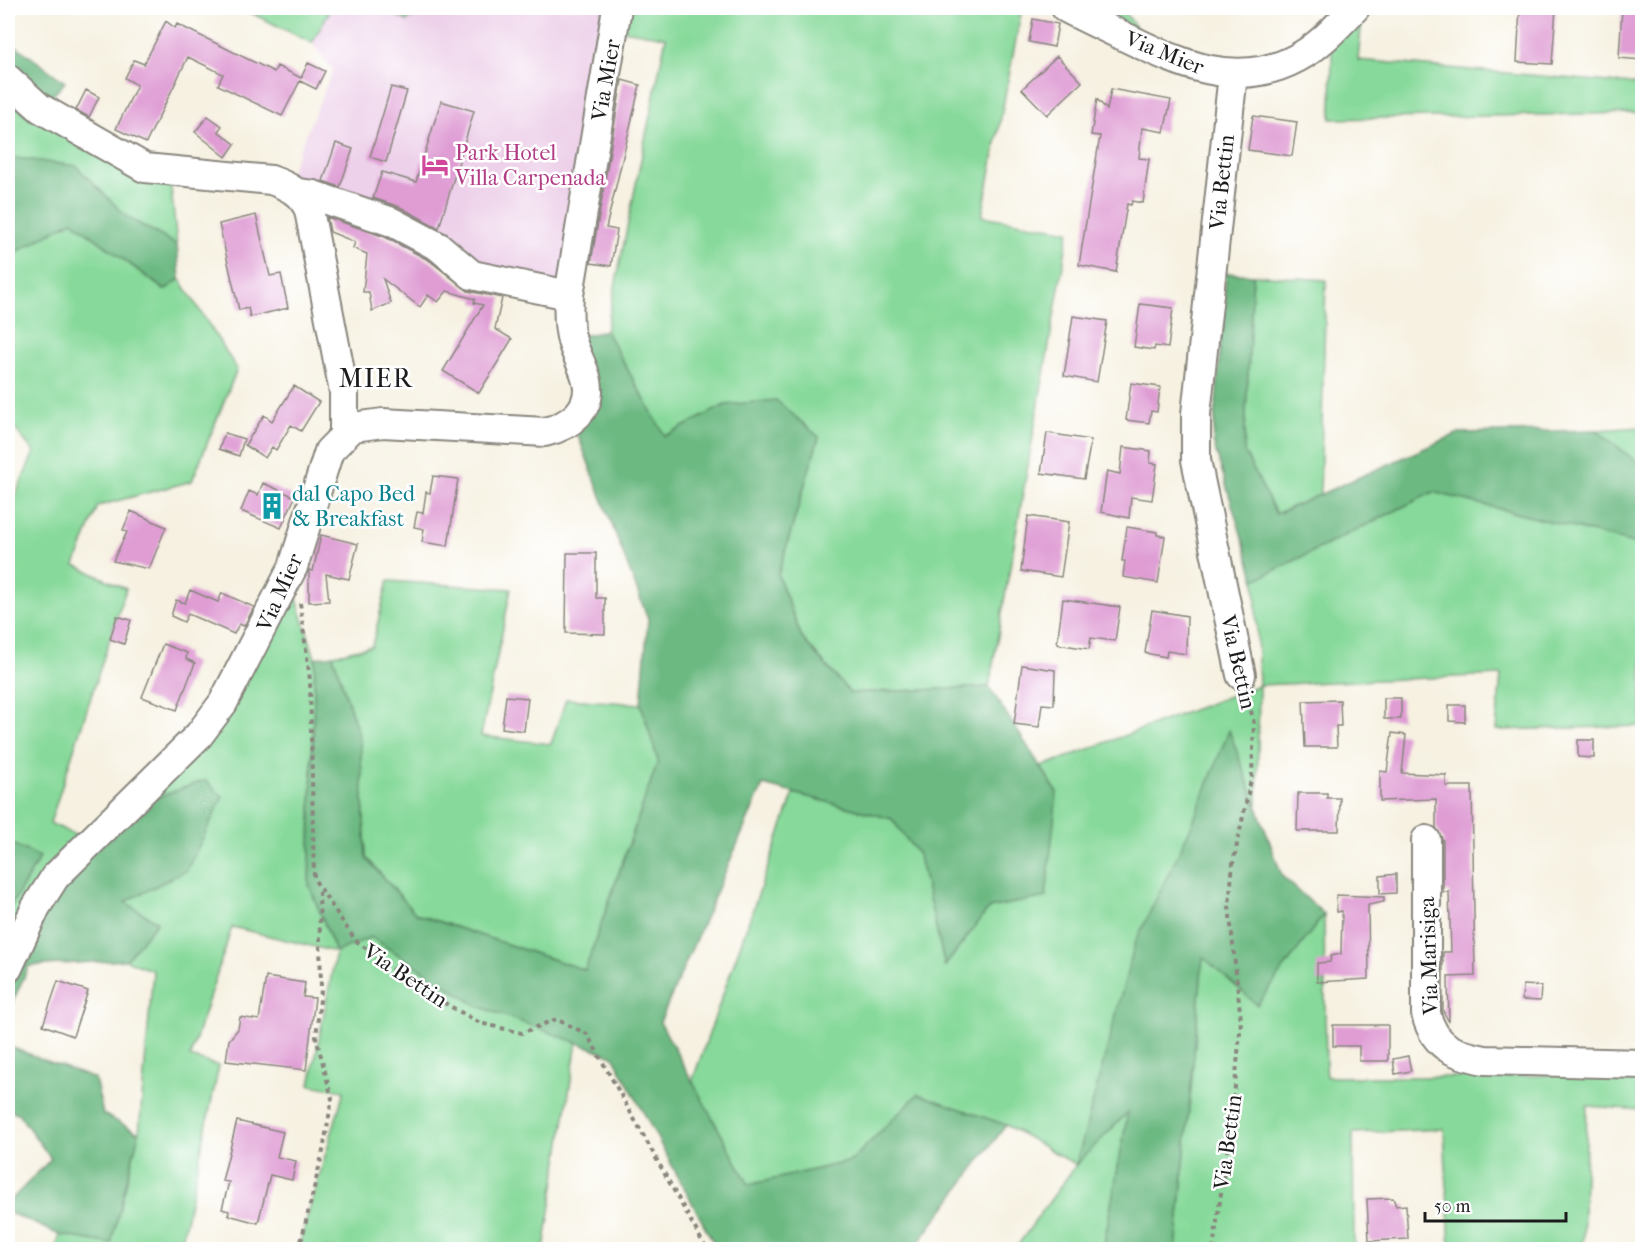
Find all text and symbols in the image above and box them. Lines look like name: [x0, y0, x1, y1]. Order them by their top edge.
street label: Via Mier: [1121, 25, 1208, 81]
street label: Via Mier: [586, 37, 626, 124]
street label: Via Bettin: [1204, 133, 1240, 232]
place label: Park Hotel Villa Carpenada: [454, 140, 607, 191]
hotel icon: Park Hotel Villa Carpenada: [420, 150, 450, 180]
district label: MIER: [339, 363, 413, 394]
place label: dal Capo Bed & Breakfast: [292, 481, 416, 532]
building icon: dal Capo Bed & Breakfast: [257, 491, 287, 521]
street label: Via Mier: [251, 549, 309, 636]
street label: Via Bettin: [1214, 612, 1262, 712]
street label: Via Marisiga: [1414, 896, 1444, 1017]
street label: Via Bettin: [358, 938, 453, 1014]
street label: Via Bettin: [1208, 1093, 1248, 1192]
scale bar: [1425, 1185, 1566, 1223]
text: 50 m: [1434, 1196, 1471, 1217]

